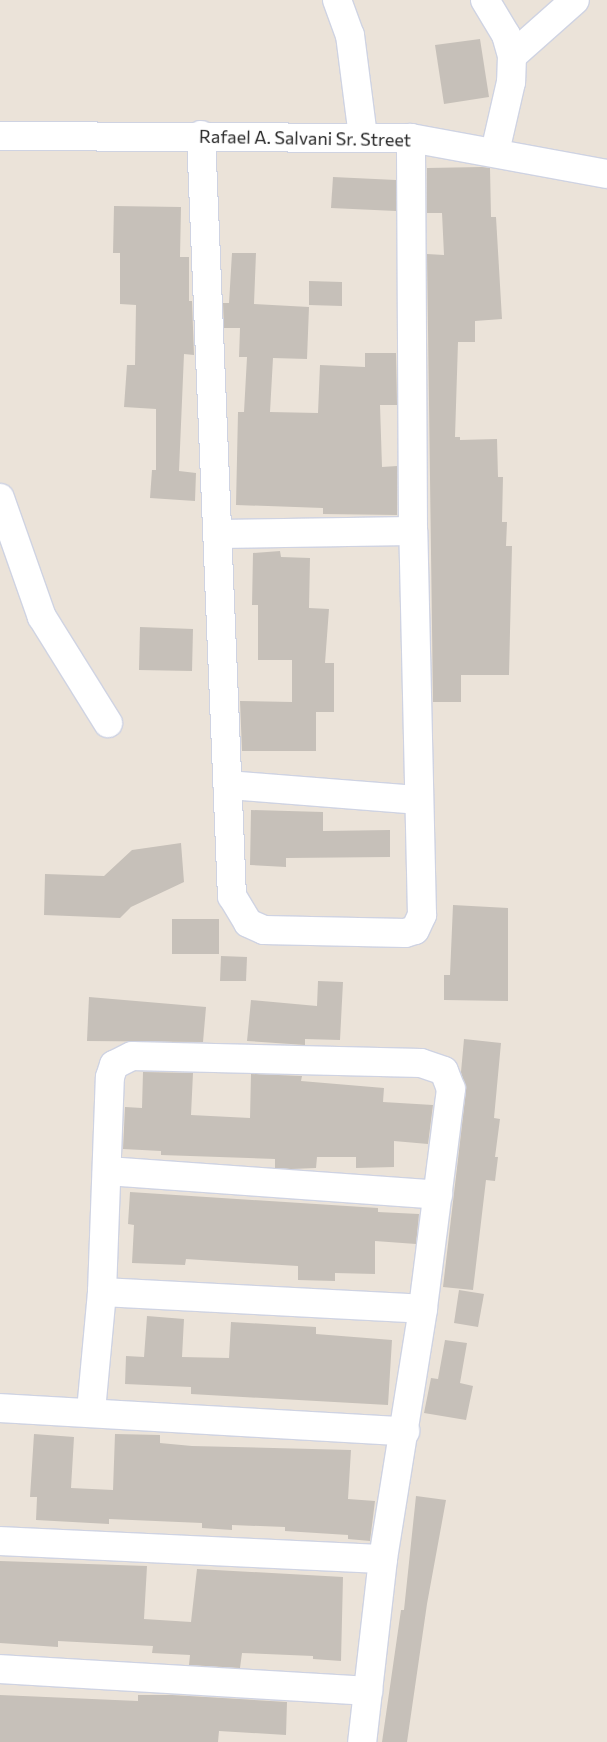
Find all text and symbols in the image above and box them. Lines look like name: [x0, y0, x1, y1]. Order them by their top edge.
street label: Rafael A. Salvani Sr. Street: [199, 125, 411, 151]

